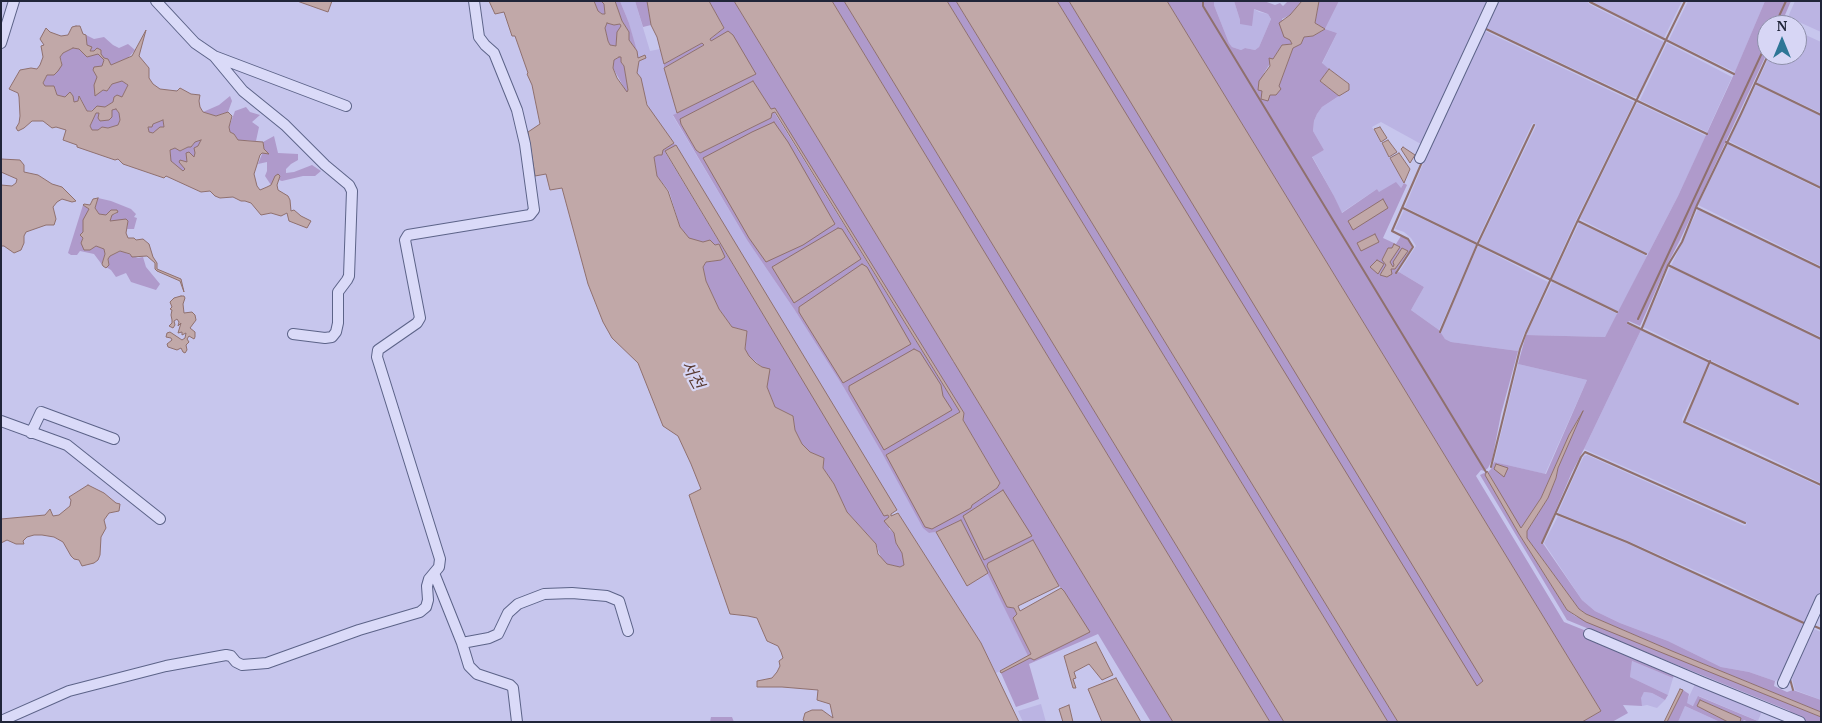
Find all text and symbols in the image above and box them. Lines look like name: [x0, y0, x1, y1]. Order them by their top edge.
north arrow: [1757, 15, 1807, 65]
text: N: [1777, 16, 1787, 35]
water label: 서천: [676, 357, 708, 393]

